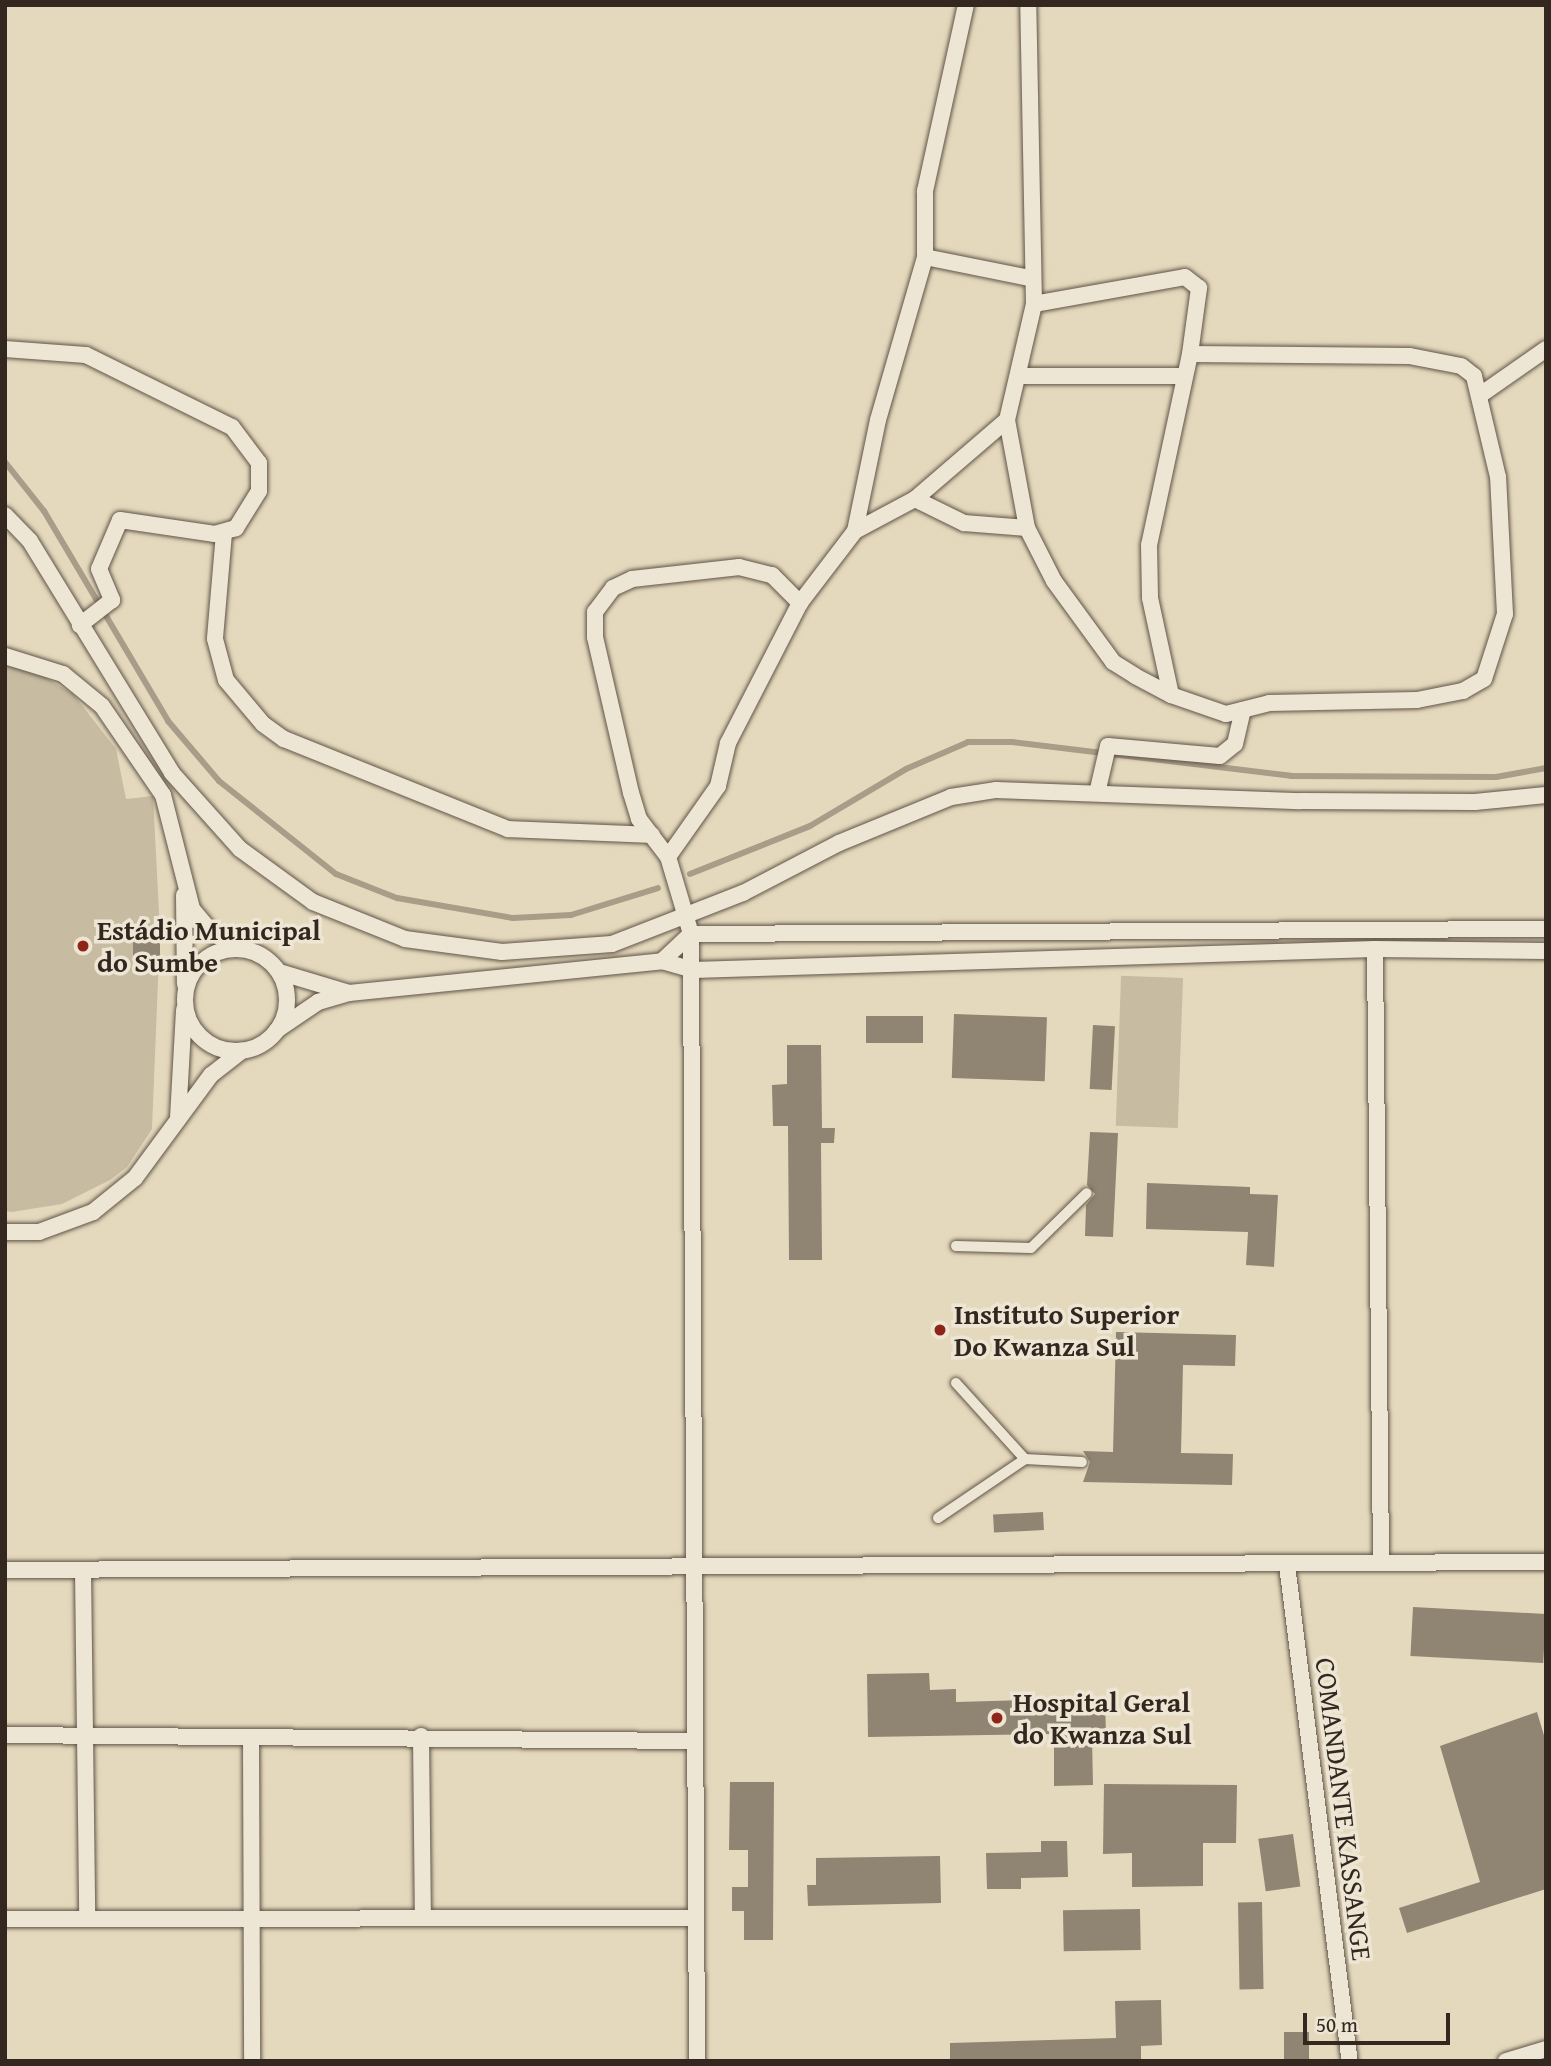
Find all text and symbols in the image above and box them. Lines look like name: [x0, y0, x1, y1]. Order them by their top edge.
place label: Estádio Municipal do Sumbe: [97, 913, 321, 979]
marker: Estádio Municipal do Sumbe: [75, 938, 91, 954]
place label: Instituto Superior Do Kwanza Sul: [954, 1297, 1179, 1363]
marker: Instituto Superior Do Kwanza Sul: [932, 1322, 948, 1338]
street label: COMANDANTE KASSANGE: [1309, 1656, 1379, 1962]
place label: Hospital Geral do Kwanza Sul: [1013, 1685, 1192, 1751]
marker: Hospital Geral do Kwanza Sul: [987, 1708, 1007, 1728]
scale bar: [1306, 2000, 1453, 2044]
text: 50 m: [1316, 2009, 1358, 2040]

